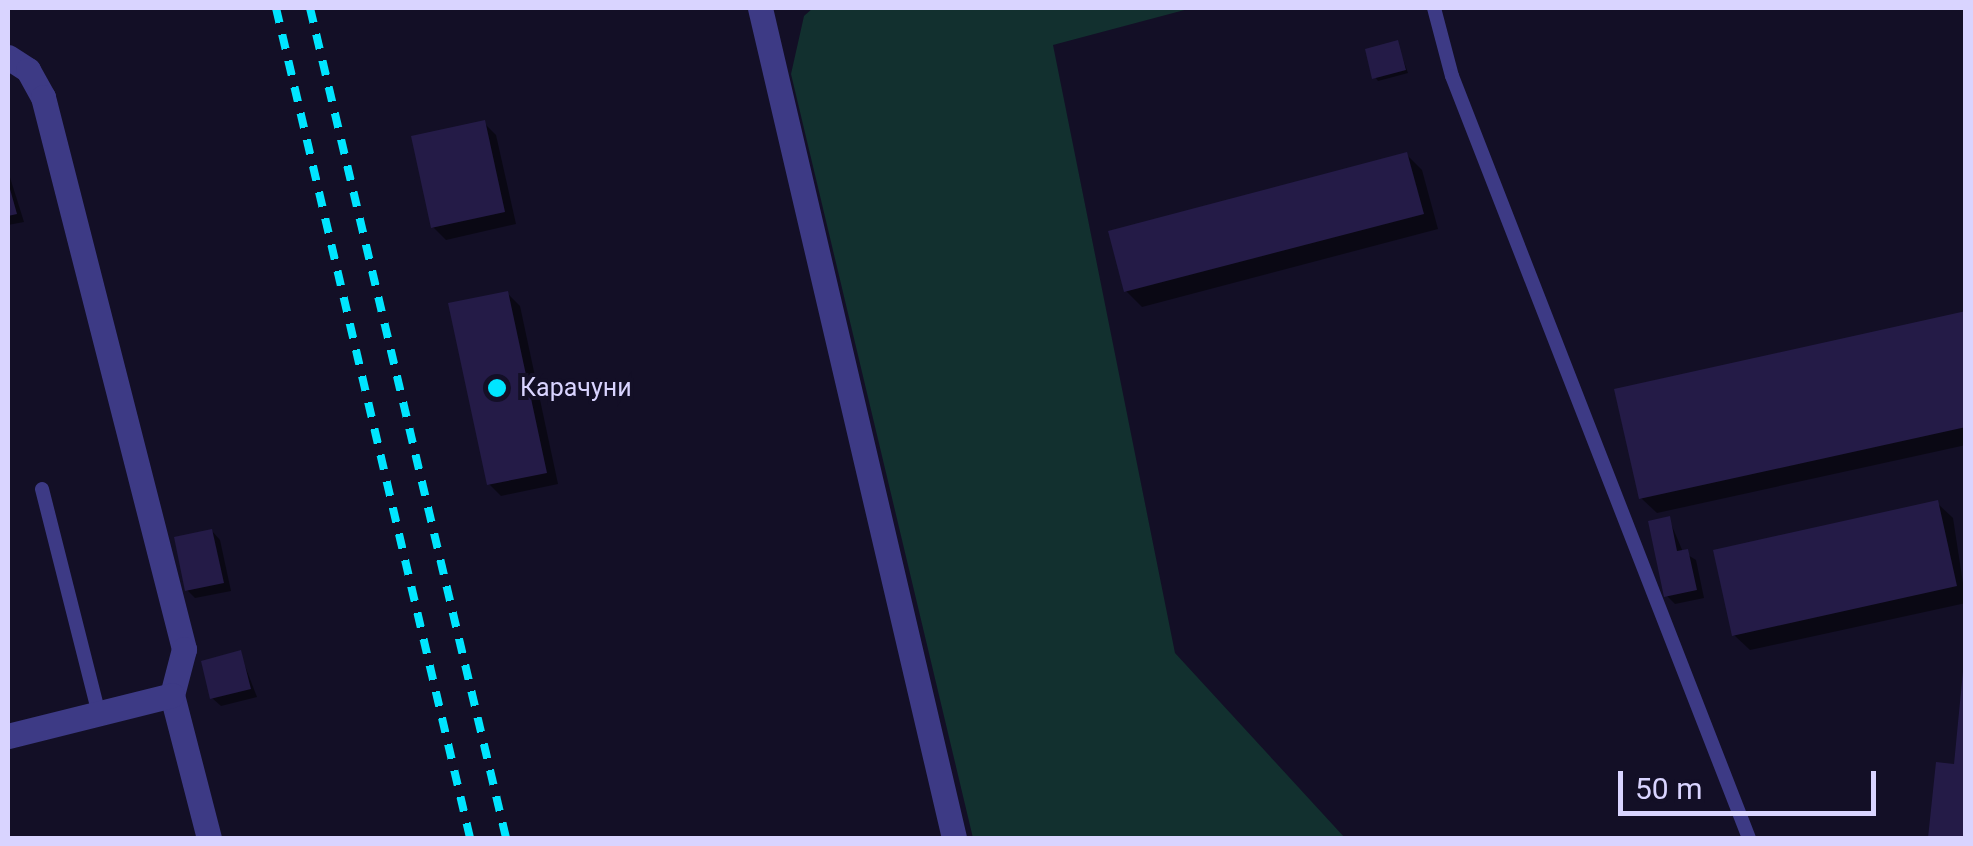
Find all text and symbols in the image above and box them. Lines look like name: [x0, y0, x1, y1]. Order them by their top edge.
place label: Карачуни: [520, 373, 632, 403]
marker: Карачуни: [484, 375, 510, 401]
scale bar: [1623, 751, 1880, 813]
text: 50 m: [1635, 771, 1702, 806]

